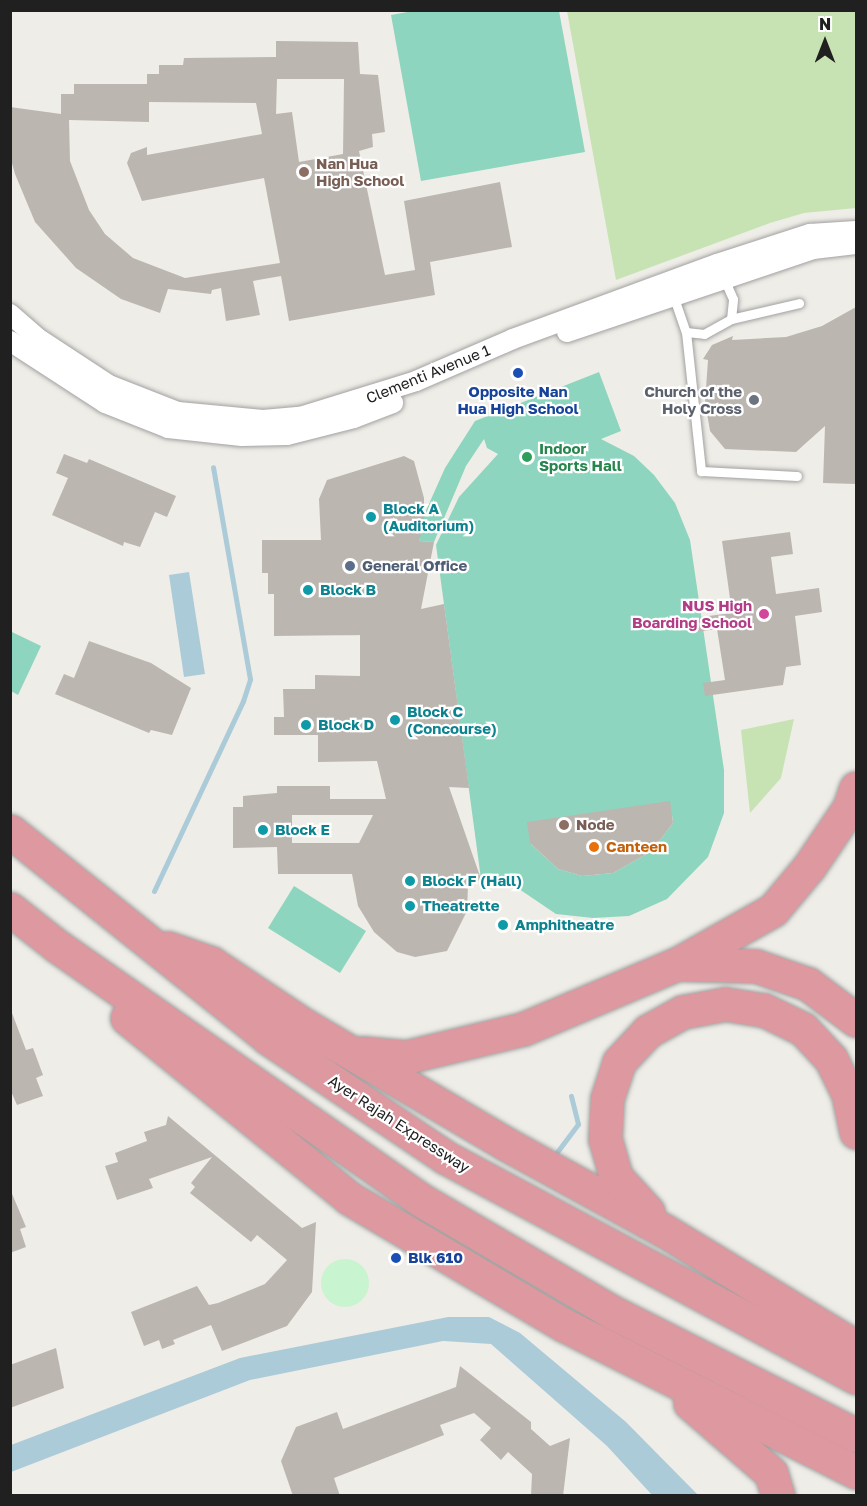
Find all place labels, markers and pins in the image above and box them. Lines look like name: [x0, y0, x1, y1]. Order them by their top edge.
place label: Nan Hua High School: [316, 154, 404, 189]
marker: Nan Hua High School: [297, 165, 311, 179]
marker: Opposite Nan Hua High School: [511, 366, 525, 380]
place label: Opposite Nan Hua High School: [457, 382, 579, 417]
place label: Church of the Holy Cross: [644, 382, 742, 417]
marker: Church of the Holy Cross: [747, 393, 761, 407]
place label: Indoor Sports Hall: [539, 439, 622, 474]
marker: Indoor Sports Hall: [520, 450, 534, 464]
place label: Block A (Auditorium): [383, 499, 474, 534]
marker: Block A (Auditorium): [364, 510, 378, 524]
place label: General Office: [362, 557, 467, 575]
marker: General Office: [343, 559, 357, 573]
place label: Block B: [320, 581, 376, 599]
marker: Block B: [301, 583, 315, 597]
place label: NUS High Boarding School: [632, 596, 752, 631]
marker: NUS High Boarding School: [757, 607, 771, 621]
place label: Block C (Concourse): [407, 702, 497, 737]
marker: Block C (Concourse): [388, 713, 402, 727]
place label: Block D: [318, 716, 374, 734]
marker: Block D: [299, 718, 313, 732]
place label: Node: [576, 816, 614, 834]
marker: Node: [557, 818, 571, 832]
place label: Block E: [275, 821, 330, 839]
marker: Block E: [256, 823, 270, 837]
place label: Canteen: [606, 838, 667, 856]
marker: Canteen: [587, 840, 601, 854]
place label: Block F (Hall): [422, 872, 522, 890]
marker: Block F (Hall): [403, 874, 417, 888]
place label: Theatrette: [422, 897, 499, 915]
marker: Theatrette: [403, 899, 417, 913]
place label: Amphitheatre: [515, 916, 614, 934]
marker: Amphitheatre: [496, 918, 510, 932]
place label: Blk 610: [408, 1249, 463, 1267]
marker: Blk 610: [389, 1251, 403, 1265]

